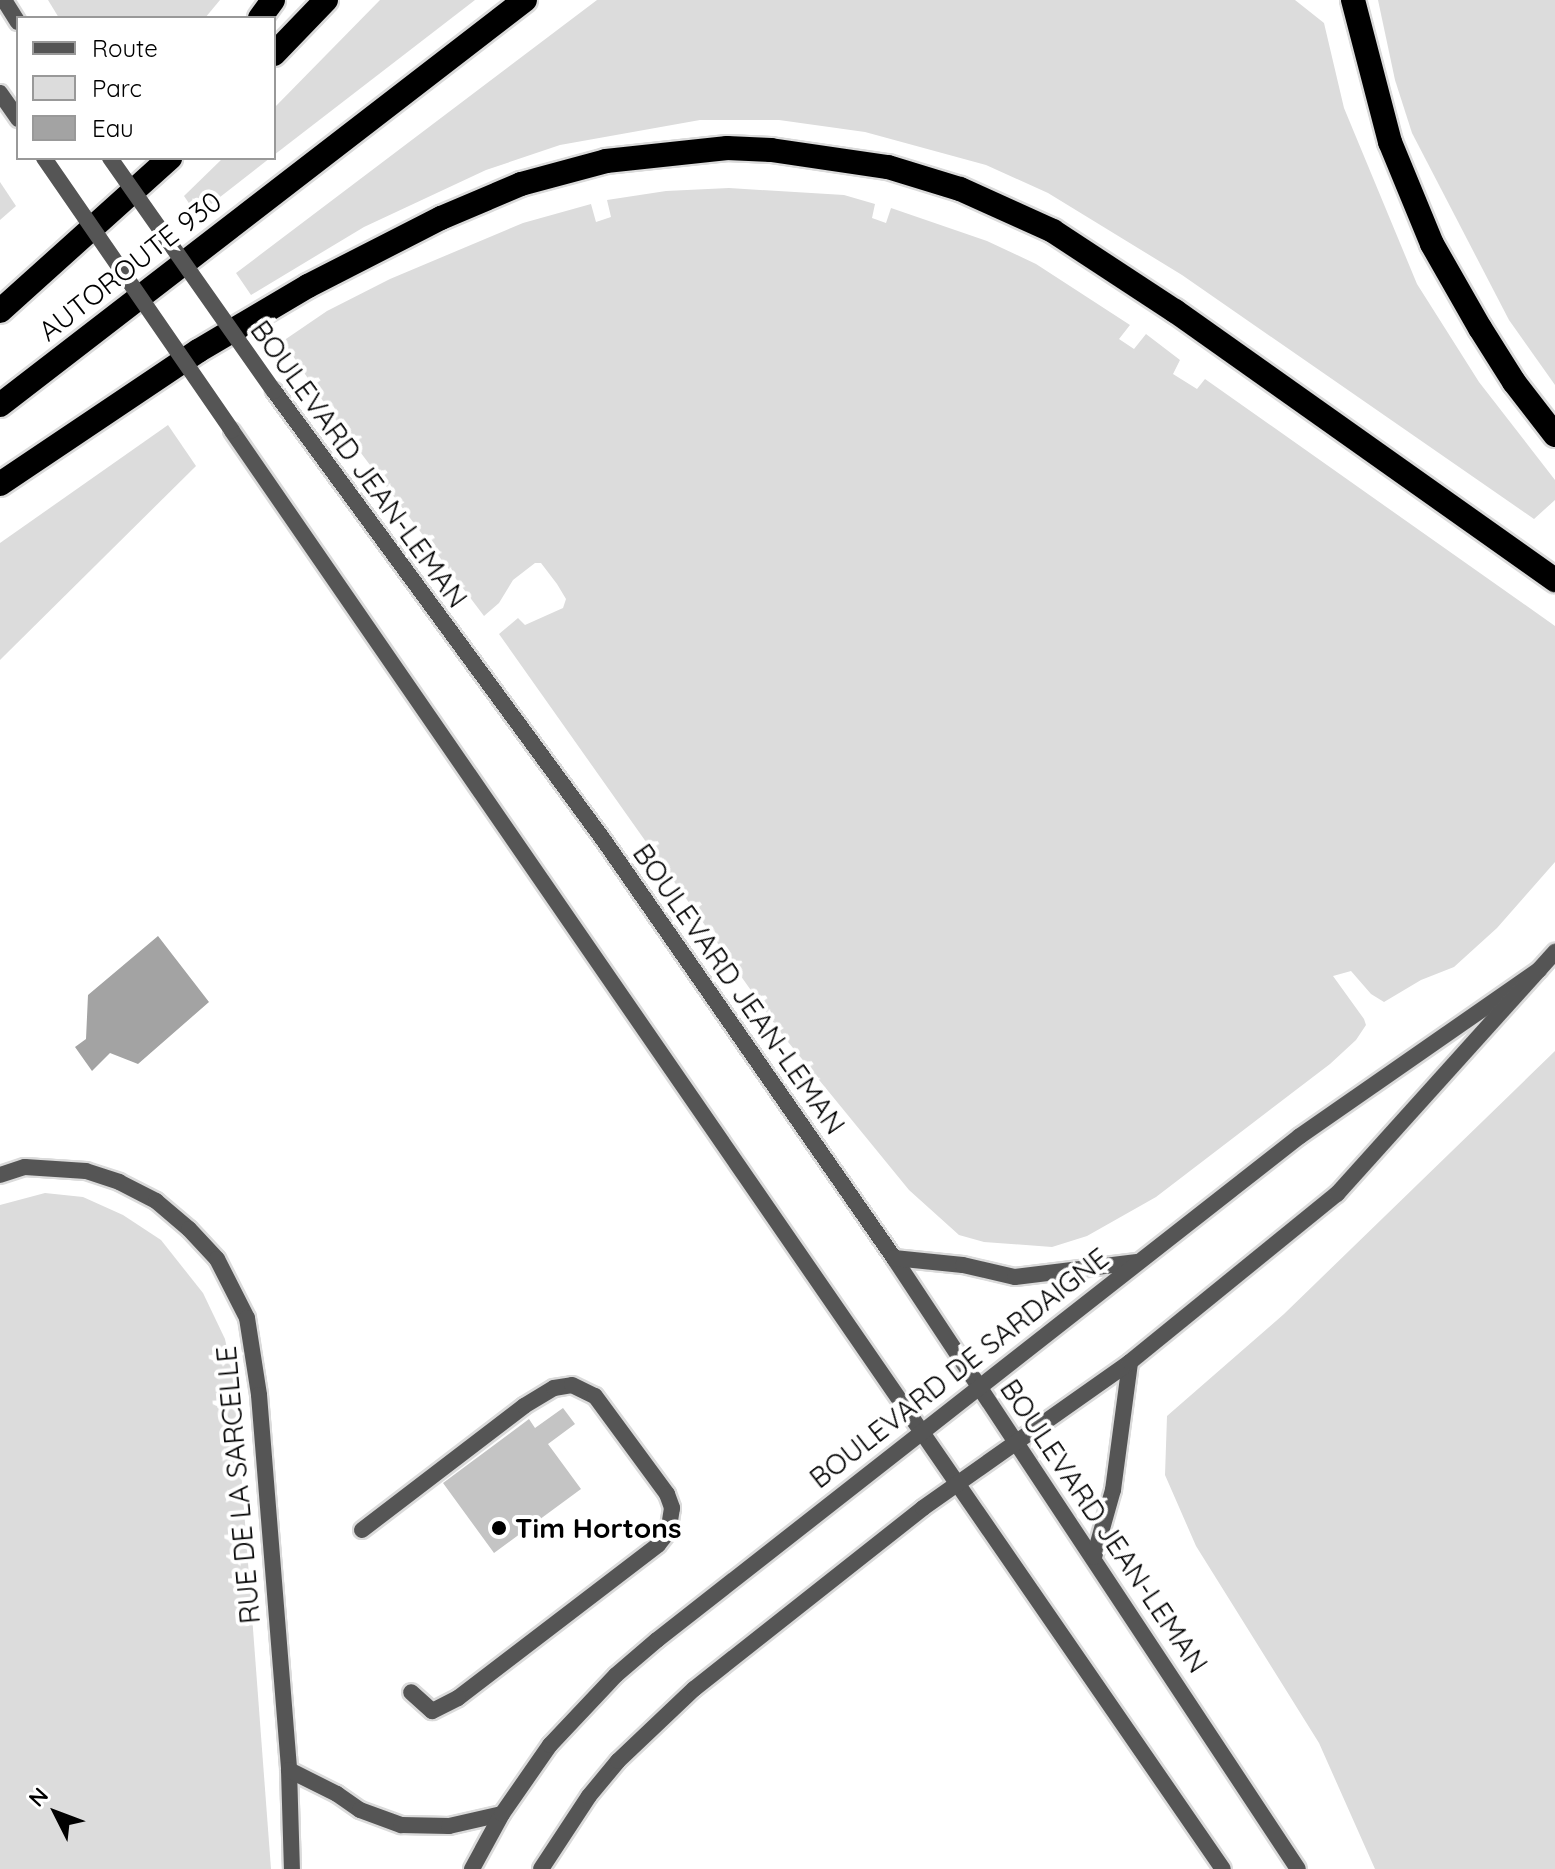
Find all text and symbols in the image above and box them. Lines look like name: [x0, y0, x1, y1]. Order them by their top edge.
legend: [16, 16, 276, 160]
text: Route: [92, 33, 158, 63]
text: Parc: [92, 73, 142, 103]
text: Eau: [92, 113, 134, 143]
street label: AUTOROUTE 930: [32, 184, 228, 348]
street label: BOULEVARD JEAN-LEMAN: [244, 314, 474, 614]
street label: BOULEVARD JEAN-LEMAN: [626, 837, 852, 1141]
street label: BOULEVARD DE SARDAIGNE: [803, 1241, 1115, 1495]
street label: RUE DE LA SARCELLE: [209, 1345, 267, 1625]
street label: BOULEVARD JEAN-LEMAN: [993, 1373, 1215, 1679]
place label: Tim Hortons: [515, 1511, 682, 1545]
marker: Tim Hortons: [490, 1519, 508, 1537]
north arrow: [16, 1773, 96, 1853]
text: N: [22, 1782, 54, 1812]

